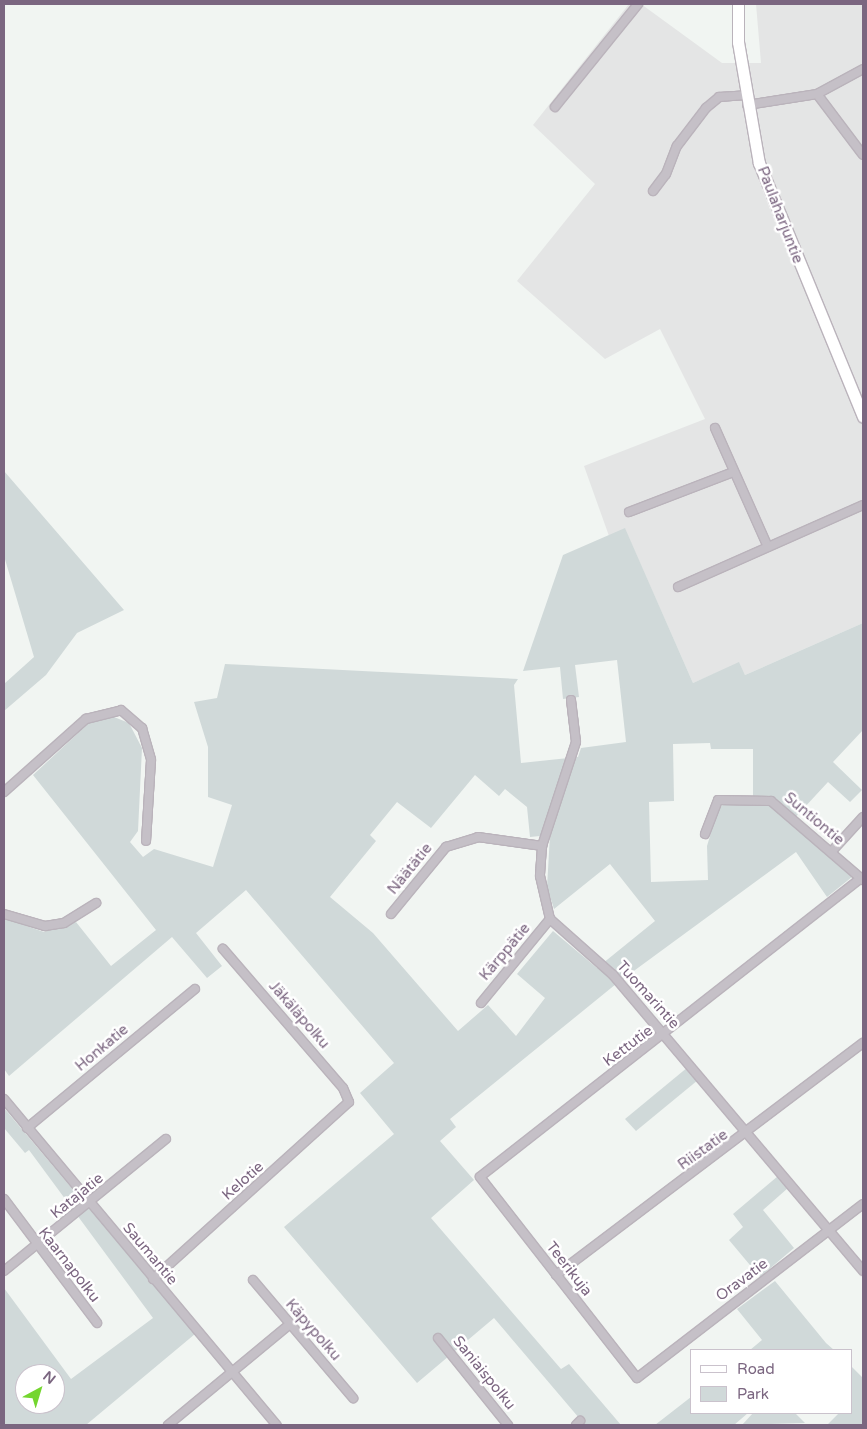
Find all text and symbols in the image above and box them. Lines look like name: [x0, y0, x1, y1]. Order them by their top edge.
street label: Paulaharjuntie: [753, 164, 807, 266]
street label: Suntiontie: [780, 789, 848, 849]
street label: Näätätie: [384, 840, 436, 898]
street label: Kärppätie: [476, 920, 534, 984]
street label: Tuomarintie: [613, 957, 683, 1033]
street label: Jäkäläpolku: [265, 978, 333, 1052]
street label: Honkatie: [72, 1021, 132, 1075]
street label: Kettutie: [600, 1022, 656, 1070]
street label: Riistatie: [675, 1126, 731, 1174]
street label: Kelotie: [219, 1158, 267, 1204]
street label: Katajatie: [47, 1169, 107, 1223]
street label: Saumantie: [119, 1219, 181, 1289]
street label: Kaarnapolku: [34, 1224, 104, 1306]
street label: Teerikuja: [542, 1238, 596, 1300]
street label: Oravatie: [713, 1255, 771, 1305]
street label: Käpypolku: [281, 1296, 345, 1364]
street label: Saniaispolku: [449, 1333, 519, 1413]
legend: [690, 1349, 852, 1414]
text: Road: [737, 1360, 775, 1378]
north arrow: [15, 1364, 65, 1414]
text: N: [39, 1368, 59, 1388]
text: Park: [737, 1385, 769, 1403]

